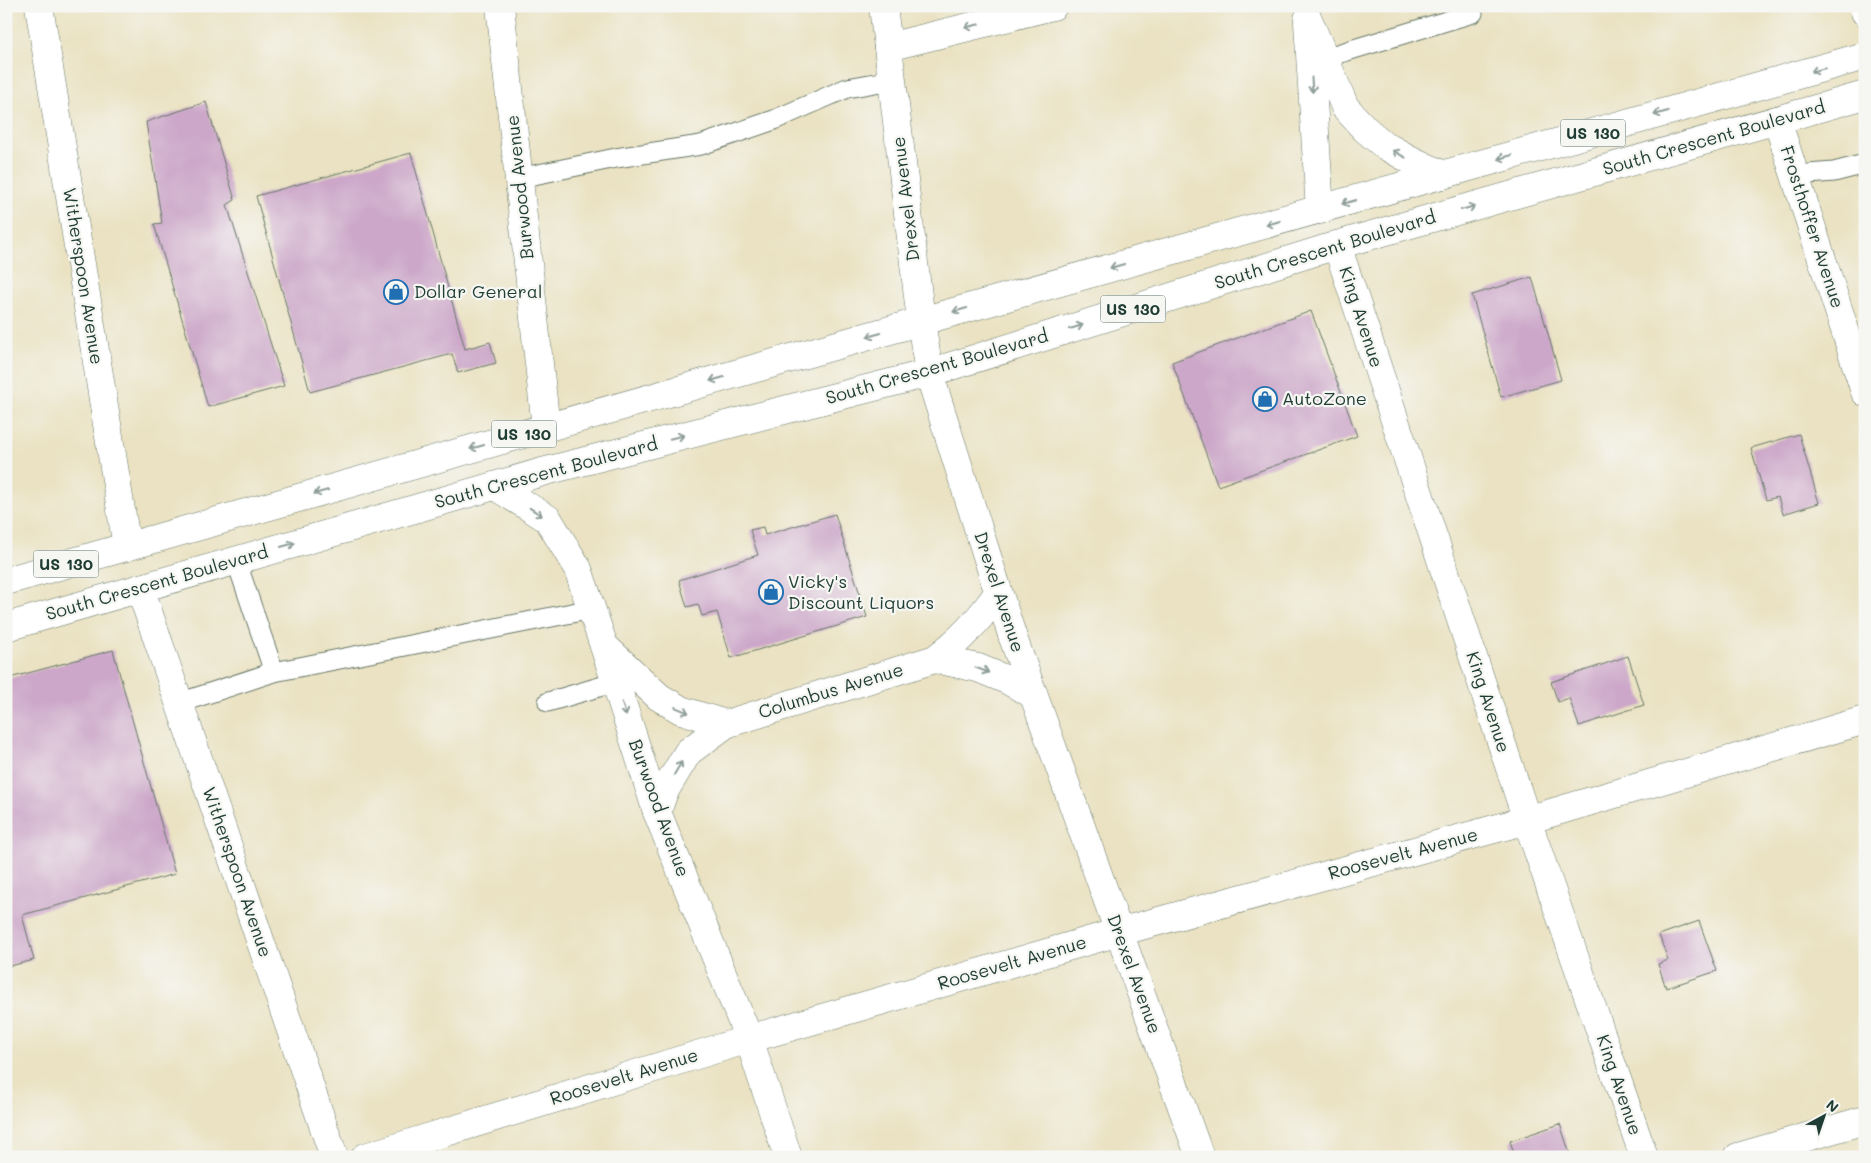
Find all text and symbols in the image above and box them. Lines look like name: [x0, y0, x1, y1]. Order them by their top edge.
one-way arrow: [964, 22, 980, 31]
one-way arrow: [1810, 65, 1826, 75]
one-way arrow: [1308, 77, 1317, 93]
street label: South Crescent Boulevard: [1600, 94, 1828, 180]
one-way arrow: [1654, 109, 1670, 119]
street label: Burwood Avenue: [500, 114, 539, 260]
road number: US 130: [1560, 120, 1626, 146]
street label: Drexel Avenue: [885, 135, 925, 263]
street label: Frosthoffer Avenue: [1775, 142, 1851, 311]
one-way arrow: [1392, 149, 1407, 159]
one-way arrow: [1497, 153, 1513, 163]
street label: Witherspoon Avenue: [58, 186, 110, 366]
one-way arrow: [1341, 197, 1357, 207]
one-way arrow: [1460, 202, 1476, 212]
street label: South Crescent Boulevard: [1211, 204, 1438, 294]
one-way arrow: [1266, 218, 1282, 228]
one-way arrow: [1109, 262, 1125, 272]
street label: King Avenue: [1334, 263, 1390, 370]
shop icon: Dollar General: [383, 279, 409, 305]
place label: Dollar General: [414, 279, 542, 303]
road number: US 130: [1100, 296, 1166, 322]
one-way arrow: [953, 306, 969, 316]
one-way arrow: [1068, 321, 1084, 331]
street label: South Crescent Boulevard: [823, 323, 1051, 409]
one-way arrow: [866, 330, 882, 340]
one-way arrow: [710, 375, 726, 384]
shop icon: AutoZone: [1252, 386, 1278, 412]
place label: AutoZone: [1282, 386, 1367, 410]
road number: US 130: [492, 420, 556, 448]
street label: South Crescent Boulevard: [431, 431, 660, 513]
one-way arrow: [669, 432, 685, 442]
one-way arrow: [469, 443, 485, 453]
one-way arrow: [313, 487, 329, 497]
one-way arrow: [529, 507, 543, 517]
street label: Drexel Avenue: [969, 528, 1031, 655]
street label: South Crescent Boulevard: [43, 539, 271, 625]
one-way arrow: [280, 540, 296, 550]
road number: US 130: [34, 550, 98, 578]
place label: Vicky's Discount Liquors: [788, 569, 934, 614]
shop icon: Vicky's Discount Liquors: [758, 579, 784, 605]
street label: King Avenue: [1461, 648, 1517, 755]
street label: Columbus Avenue: [755, 657, 906, 723]
one-way arrow: [974, 666, 989, 675]
one-way arrow: [620, 701, 630, 717]
one-way arrow: [674, 705, 689, 715]
street label: Burwood Avenue: [624, 736, 696, 880]
one-way arrow: [674, 762, 684, 776]
street label: Witherspoon Avenue: [197, 783, 278, 960]
street label: Roosevelt Avenue: [1325, 822, 1480, 885]
street label: Drexel Avenue: [1102, 911, 1168, 1037]
street label: Roosevelt Avenue: [934, 929, 1089, 995]
street label: King Avenue: [1592, 1031, 1648, 1138]
street label: Roosevelt Avenue: [547, 1042, 701, 1110]
north arrow: [1798, 1090, 1848, 1140]
text: N: [1822, 1095, 1843, 1116]

